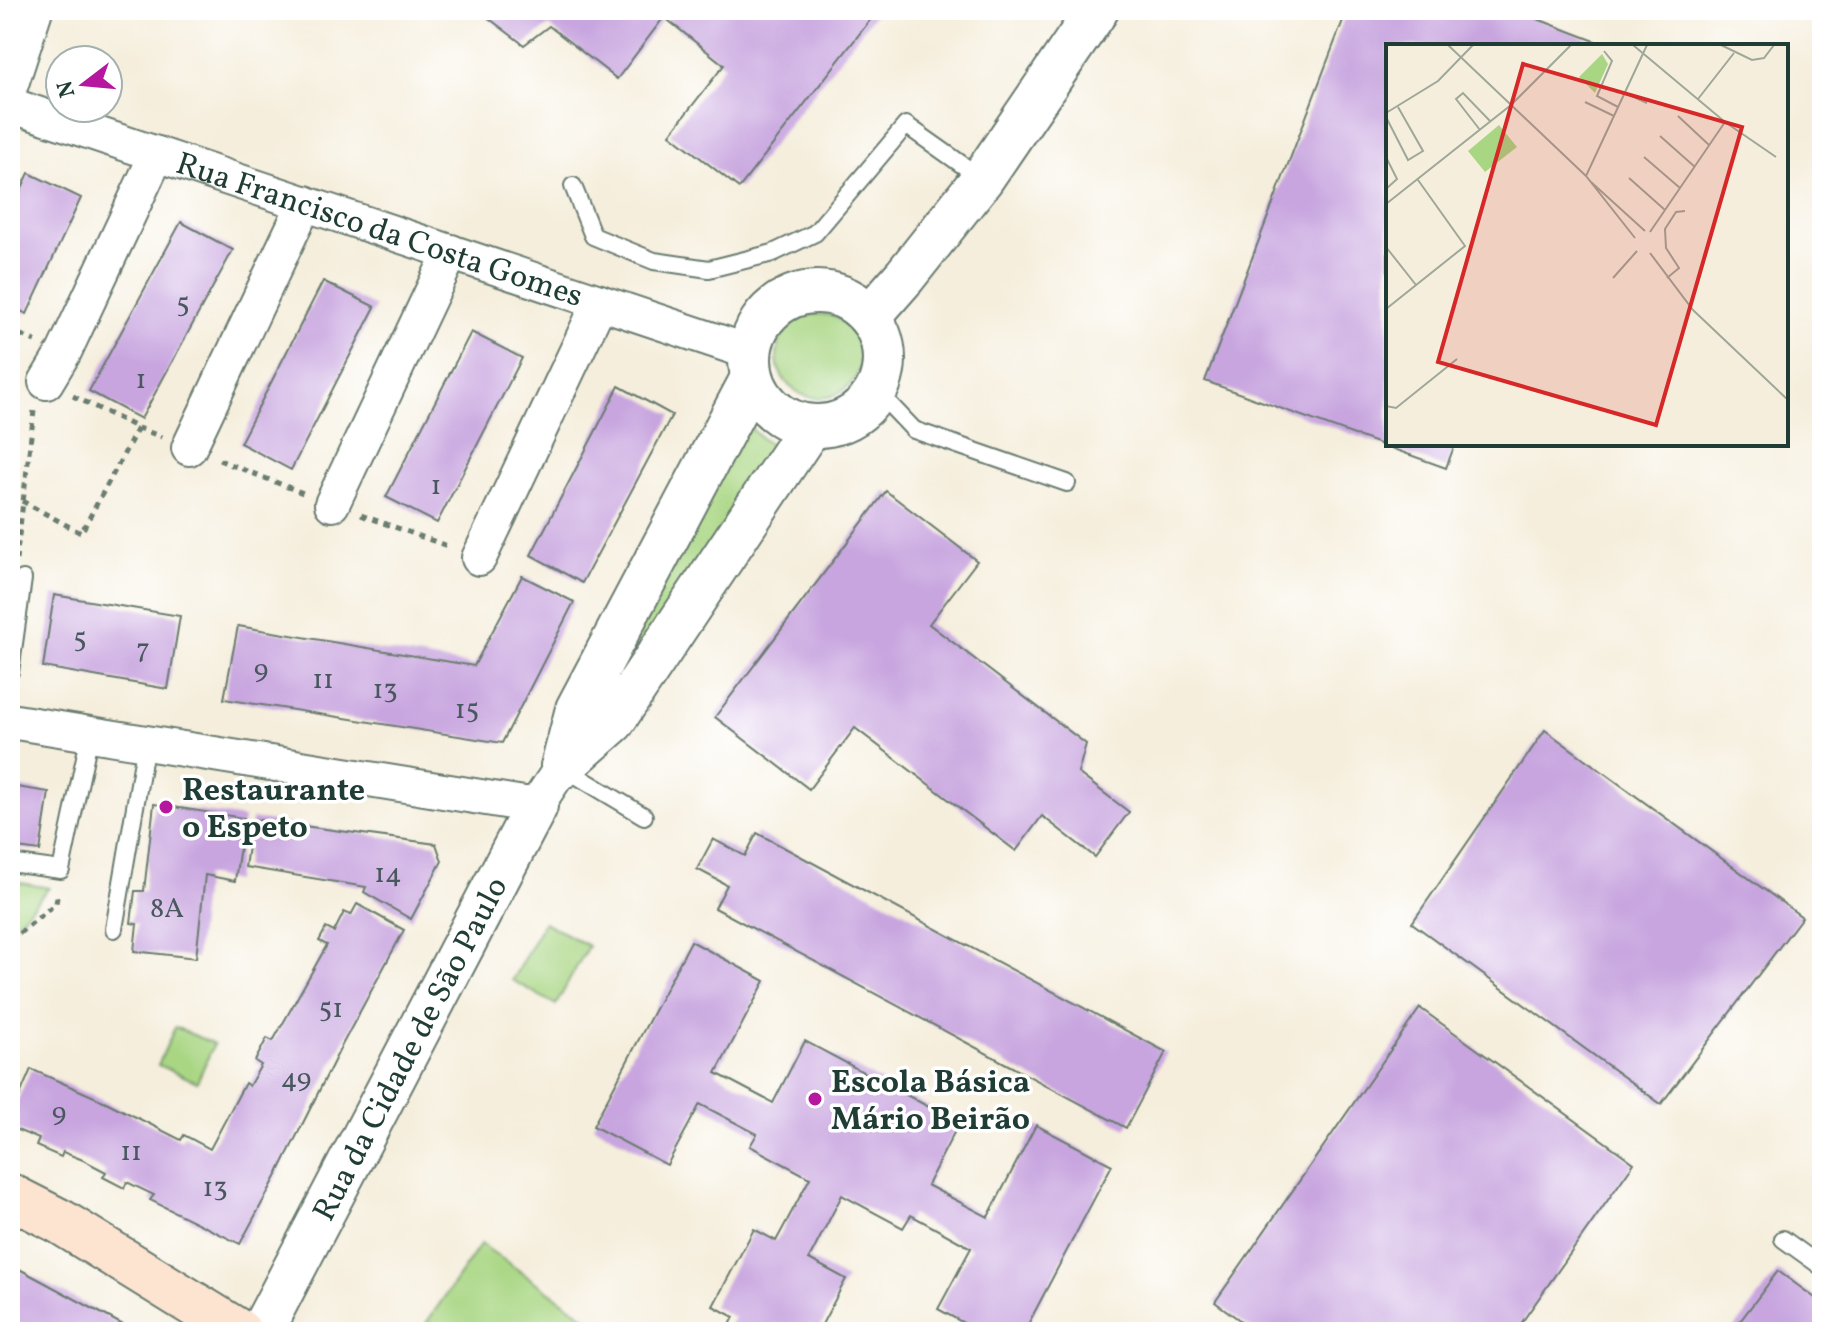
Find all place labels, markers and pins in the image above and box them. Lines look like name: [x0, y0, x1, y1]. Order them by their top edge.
place label: Restaurante o Espeto: [182, 770, 365, 851]
marker: Restaurante o Espeto: [157, 798, 175, 816]
place label: Escola Básica Mário Beirão: [831, 1062, 1030, 1143]
marker: Escola Básica Mário Beirão: [806, 1090, 824, 1108]

